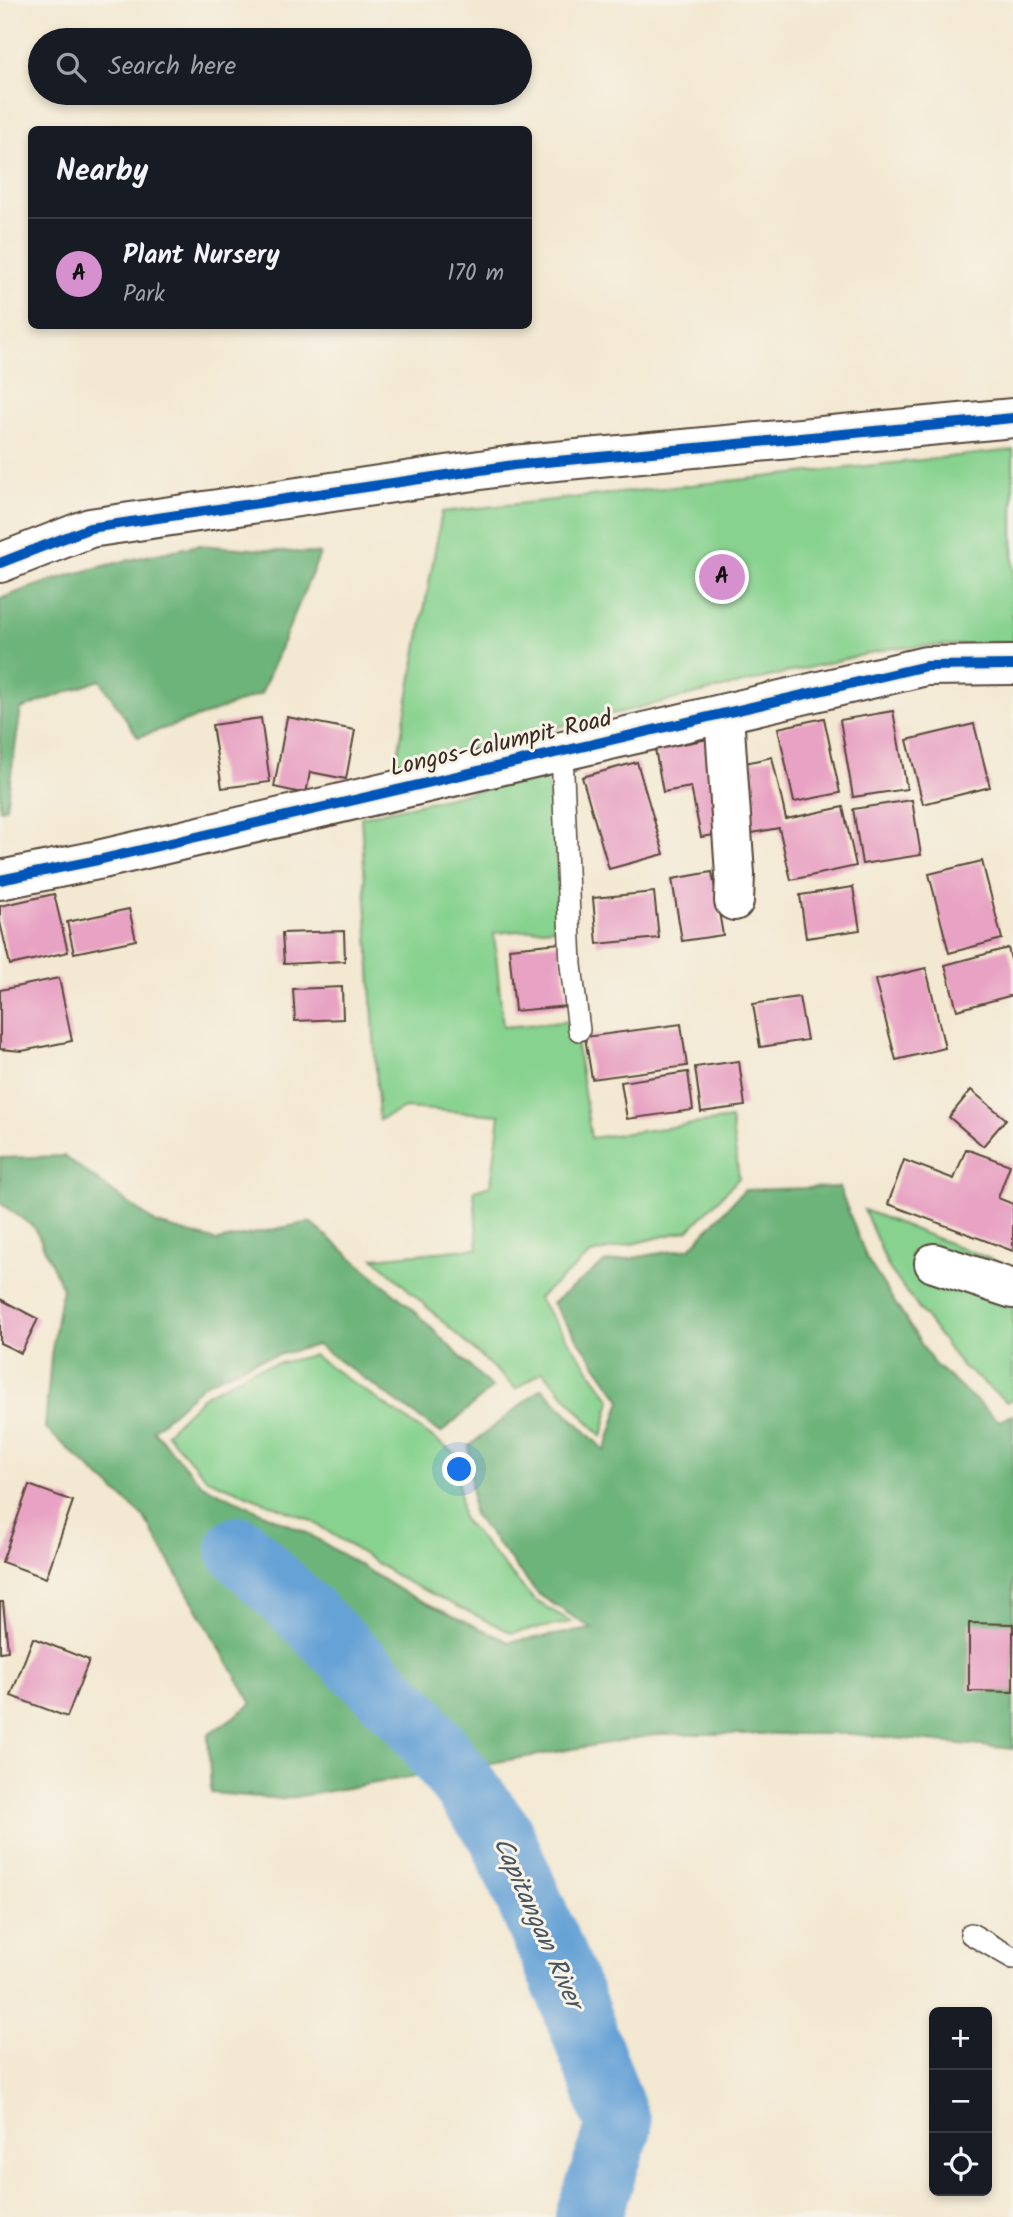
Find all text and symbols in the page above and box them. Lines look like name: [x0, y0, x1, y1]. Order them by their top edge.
search box: [28, 28, 532, 105]
text: Search here: [108, 46, 236, 88]
icon: search: [52, 48, 90, 86]
text: Nearby: [56, 148, 148, 196]
text: Plant Nursery: [123, 235, 280, 277]
text: A: [72, 256, 86, 292]
text: 170 m: [447, 256, 504, 292]
text: Park: [123, 277, 165, 313]
pin: A: [699, 551, 745, 603]
street label: Longos-Calumpit Road: [386, 699, 617, 788]
your location: [442, 1452, 476, 1486]
water label: Capitangan River: [480, 1830, 596, 2021]
map controls: [929, 2007, 992, 2196]
button: +: [929, 2007, 992, 2070]
button: −: [929, 2070, 992, 2133]
button: locate: [929, 2133, 992, 2196]

